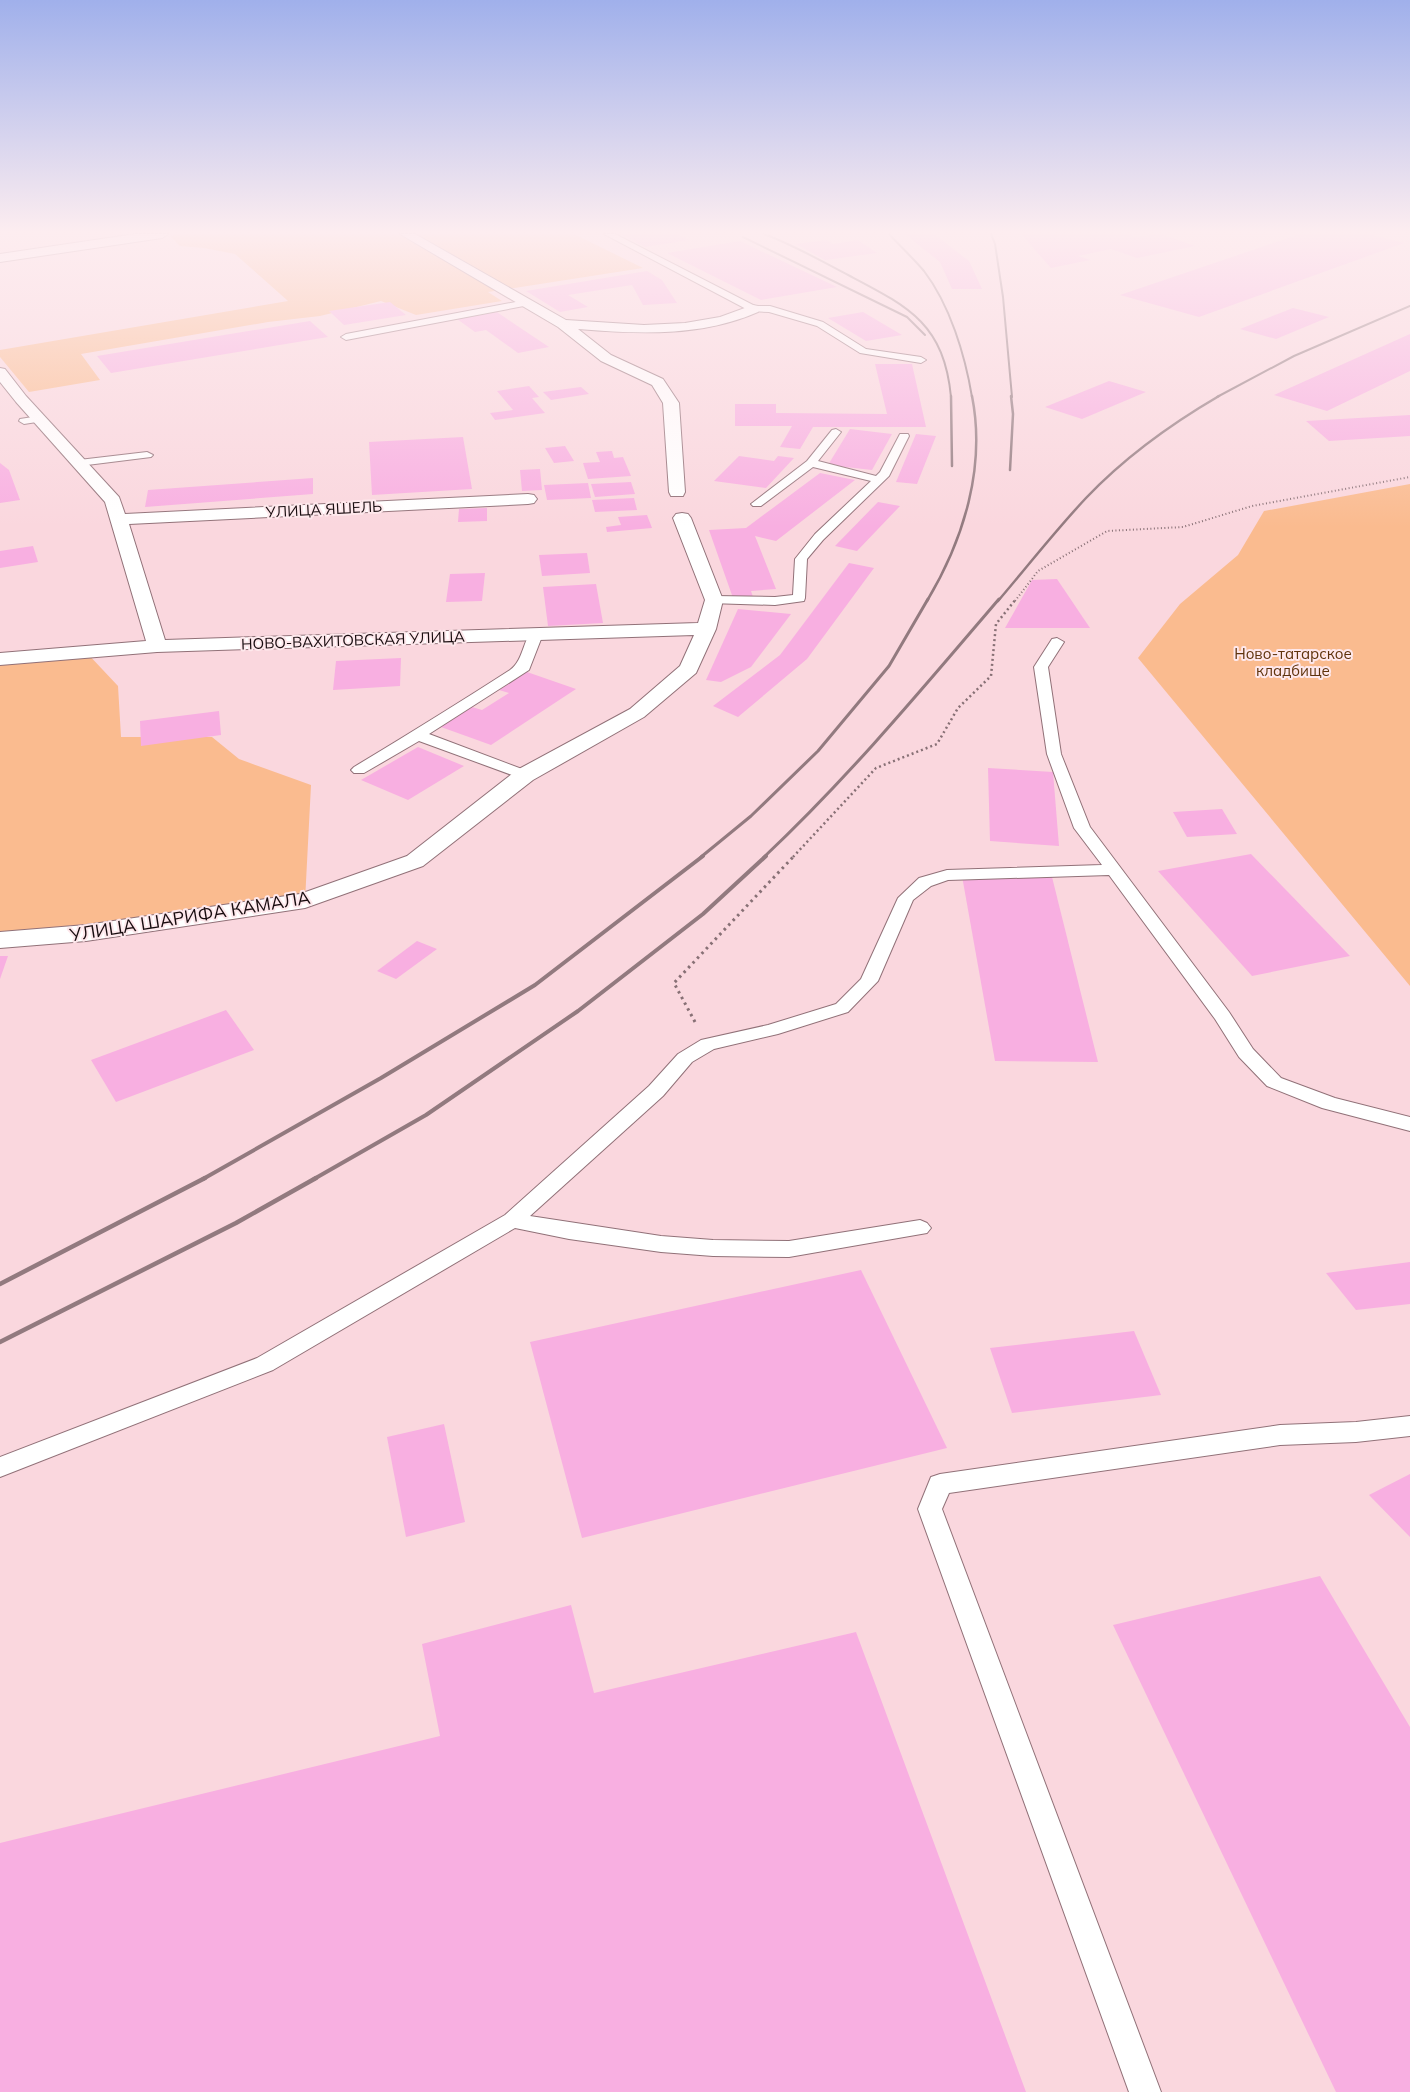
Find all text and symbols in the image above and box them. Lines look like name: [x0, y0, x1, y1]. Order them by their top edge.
street label: УЛИЦА ЯШЕЛЬ: [264, 496, 383, 522]
street label: НОВО-ВАХИТОВСКАЯ УЛИЦА: [241, 627, 465, 653]
park label: Ново-татарское кладбище: [1234, 644, 1352, 680]
street label: УЛИЦА ШАРИФА КАМАЛА: [67, 886, 312, 947]

